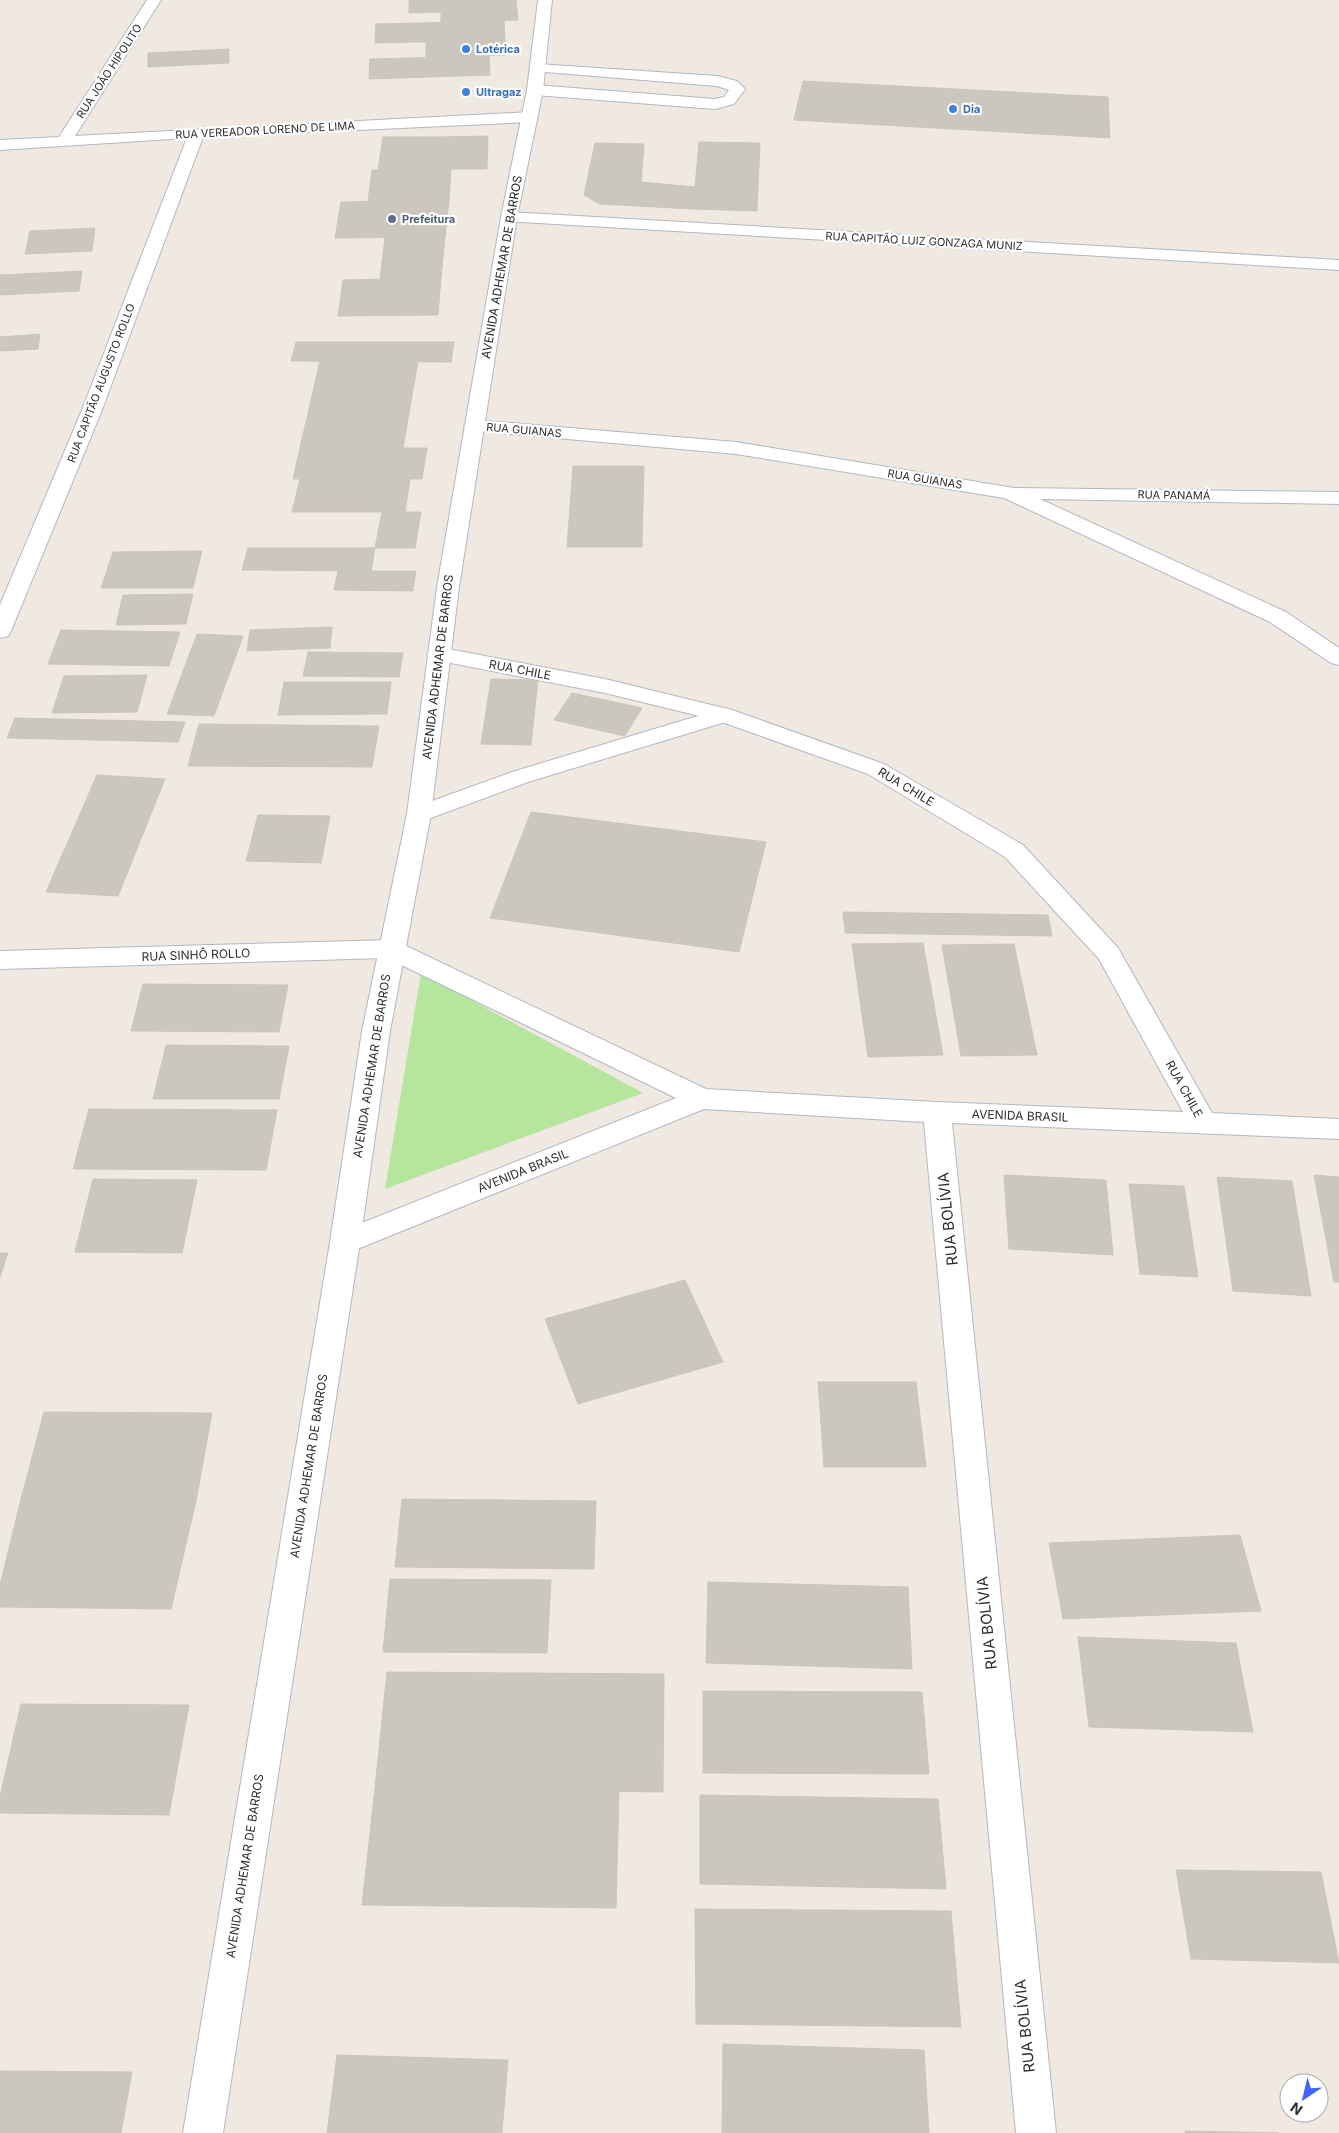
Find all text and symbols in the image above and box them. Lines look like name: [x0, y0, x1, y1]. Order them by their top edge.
street label: RUA JOÃO HIPOLITO: [73, 21, 145, 121]
place label: Lotérica: [476, 42, 520, 56]
marker: Lotérica: [460, 43, 472, 55]
place label: Ultragaz: [476, 85, 522, 99]
marker: Ultragaz: [460, 86, 472, 98]
place label: Dia: [963, 102, 980, 116]
marker: Dia: [947, 103, 959, 115]
street label: RUA VEREADOR LORENO DE LIMA: [175, 118, 356, 142]
street label: AVENIDA ADHEMAR DE BARROS: [478, 174, 525, 360]
place label: Prefeitura: [402, 212, 455, 226]
marker: Prefeitura: [386, 213, 398, 225]
street label: RUA CAPITÃO LUIZ GONZAGA MUNIZ: [825, 229, 1023, 253]
street label: RUA CAPITÃO AUGUSTO ROLLO: [64, 301, 138, 465]
street label: RUA GUIANAS: [486, 420, 562, 440]
street label: RUA GUIANAS: [887, 466, 963, 492]
street label: RUA PANAMÁ: [1137, 487, 1211, 503]
street label: AVENIDA ADHEMAR DE BARROS: [419, 573, 456, 760]
street label: RUA CHILE: [488, 656, 552, 683]
street label: RUA CHILE: [875, 764, 937, 809]
street label: RUA SINHÔ ROLLO: [141, 945, 251, 964]
street label: AVENIDA ADHEMAR DE BARROS: [350, 973, 394, 1159]
street label: RUA CHILE: [1163, 1058, 1206, 1120]
street label: AVENIDA BRASIL: [971, 1106, 1069, 1125]
street label: AVENIDA BRASIL: [475, 1145, 571, 1196]
street label: RUA BOLÍVIA: [933, 1172, 962, 1267]
street label: AVENIDA ADHEMAR DE BARROS: [287, 1373, 331, 1559]
street label: RUA BOLÍVIA: [972, 1576, 1001, 1671]
street label: AVENIDA ADHEMAR DE BARROS: [223, 1773, 267, 1959]
street label: RUA BOLÍVIA: [1010, 1979, 1039, 2074]
north arrow: [1279, 2073, 1329, 2123]
text: N: [1287, 2099, 1306, 2119]

